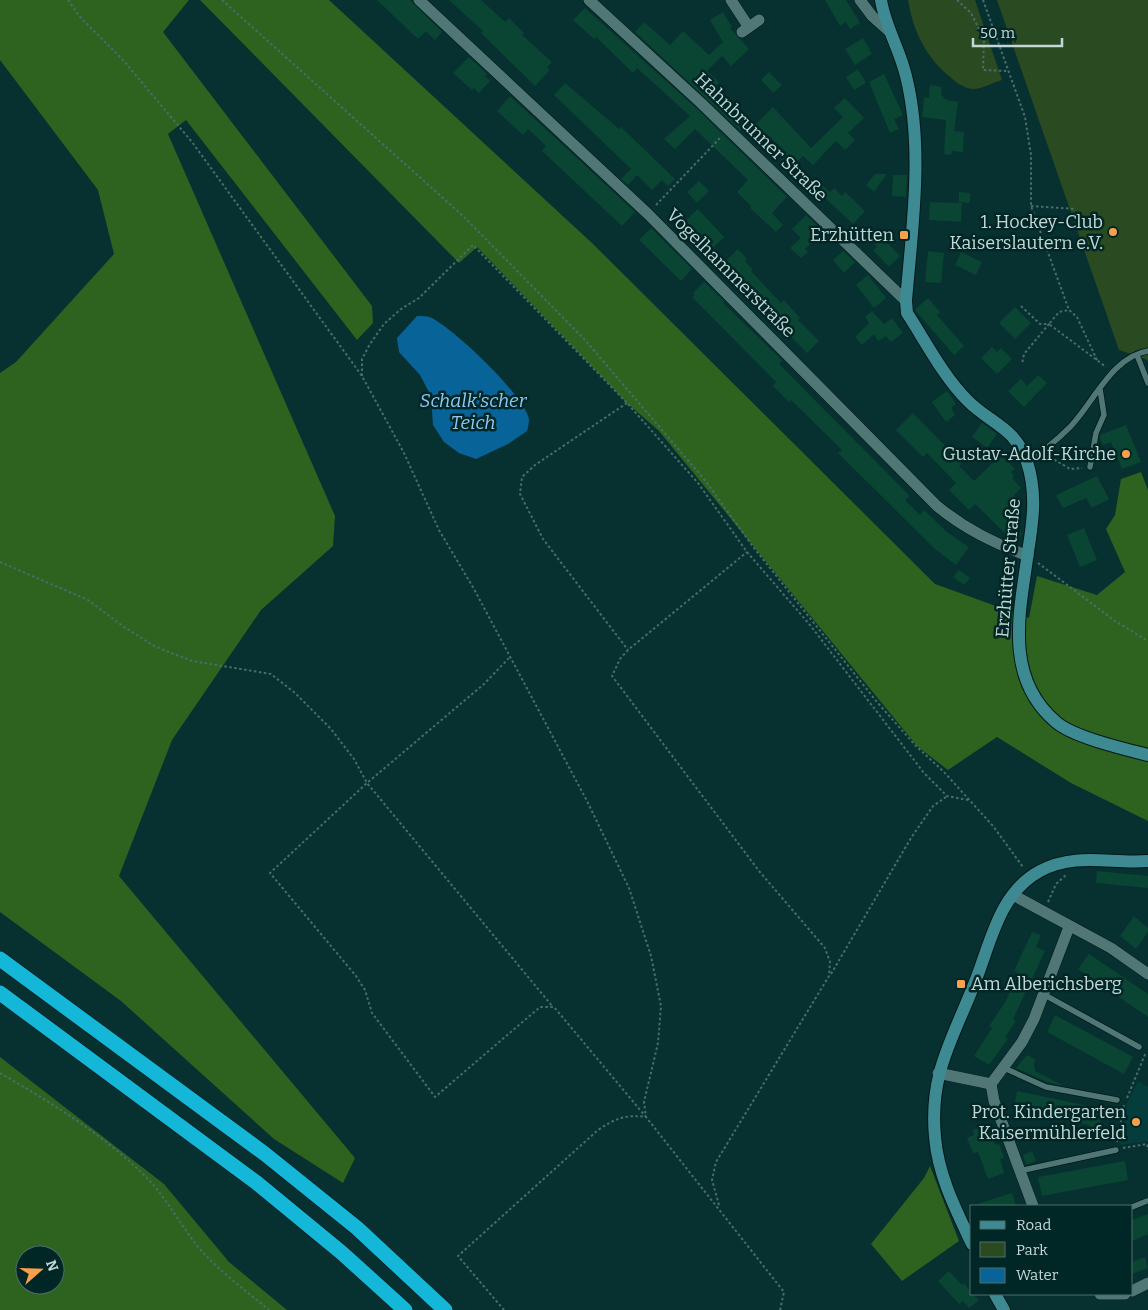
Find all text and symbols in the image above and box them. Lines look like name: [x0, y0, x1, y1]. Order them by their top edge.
scale bar: [973, 15, 1062, 47]
text: 50 m: [980, 24, 1016, 42]
street label: Hahnbrunner Straße: [690, 68, 832, 206]
street label: Vogelhammerstraße: [662, 204, 800, 342]
place label: 1. Hockey-Club Kaiserslautern e.V.: [950, 211, 1103, 254]
place label: Erzhütten: [810, 224, 895, 246]
marker: 1. Hockey-Club Kaiserslautern e.V.: [1107, 226, 1119, 238]
marker: Erzhütten: [898, 229, 910, 241]
water label: Schalk'scher Teich: [420, 389, 528, 434]
place label: Gustav-Adolf-Kirche: [943, 443, 1116, 465]
marker: Gustav-Adolf-Kirche: [1120, 448, 1132, 460]
street label: Erzhütter Straße: [991, 497, 1025, 639]
place label: Am Alberichsberg: [971, 973, 1122, 995]
marker: Am Alberichsberg: [955, 978, 967, 990]
place label: Prot. Kindergarten Kaisermühlerfeld: [971, 1101, 1127, 1144]
marker: Prot. Kindergarten Kaisermühlerfeld: [1130, 1116, 1142, 1128]
legend: [970, 1205, 1133, 1295]
text: Road: [1016, 1216, 1051, 1234]
text: Park: [1016, 1241, 1048, 1259]
north arrow: [15, 1245, 65, 1295]
text: N: [42, 1258, 62, 1274]
text: Water: [1016, 1266, 1059, 1284]

